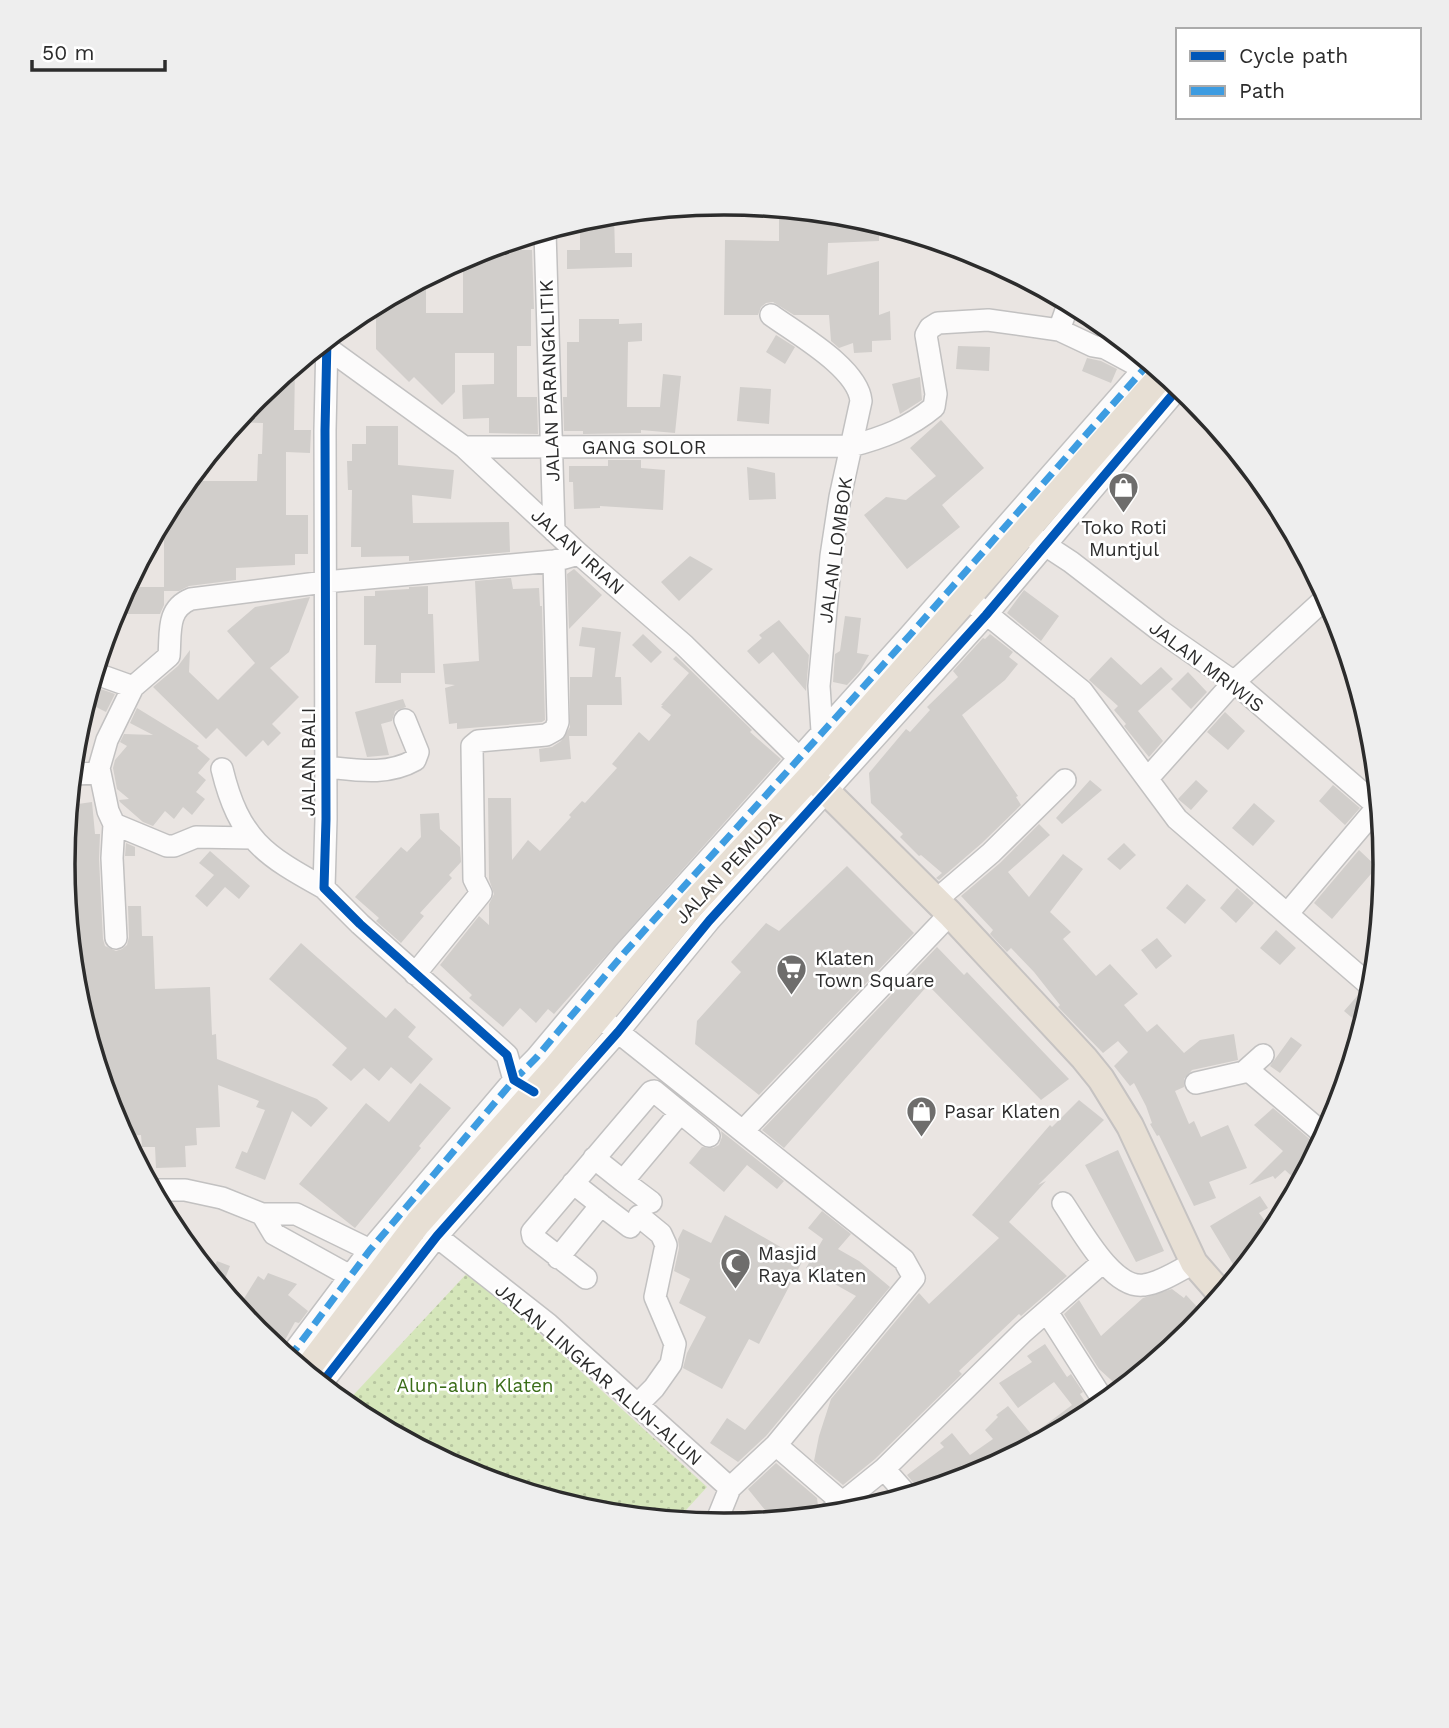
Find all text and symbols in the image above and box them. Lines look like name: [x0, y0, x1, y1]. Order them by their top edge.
scale bar: [32, 28, 164, 72]
legend: [1176, 28, 1421, 119]
text: 50 m: [42, 40, 94, 65]
text: Cycle path: [1239, 43, 1348, 68]
text: Path: [1239, 78, 1285, 103]
street label: JALAN PARANGKLITIK: [534, 279, 565, 482]
street label: GANG SOLOR: [582, 436, 706, 459]
shop icon: Toko Roti Muntjul: [1107, 471, 1141, 515]
street label: JALAN LOMBOK: [814, 475, 857, 625]
street label: JALAN IRIAN: [526, 503, 629, 599]
place label: Toko Roti Muntjul: [1081, 516, 1167, 561]
street label: JALAN MRIWIS: [1145, 616, 1269, 717]
street label: JALAN BALI: [297, 708, 320, 816]
street label: JALAN PEMUDA: [670, 806, 787, 929]
place label: Klaten Town Square: [815, 947, 935, 992]
supermarket icon: Klaten Town Square: [775, 952, 809, 996]
shop icon: Pasar Klaten: [904, 1094, 938, 1138]
place label: Pasar Klaten: [944, 1100, 1060, 1123]
place label: Masjid Raya Klaten: [758, 1242, 867, 1287]
mosque icon: Masjid Raya Klaten: [718, 1247, 752, 1291]
street label: JALAN LINGKAR ALUN-ALUN: [491, 1278, 707, 1470]
park label: Alun-alun Klaten: [396, 1374, 554, 1397]

